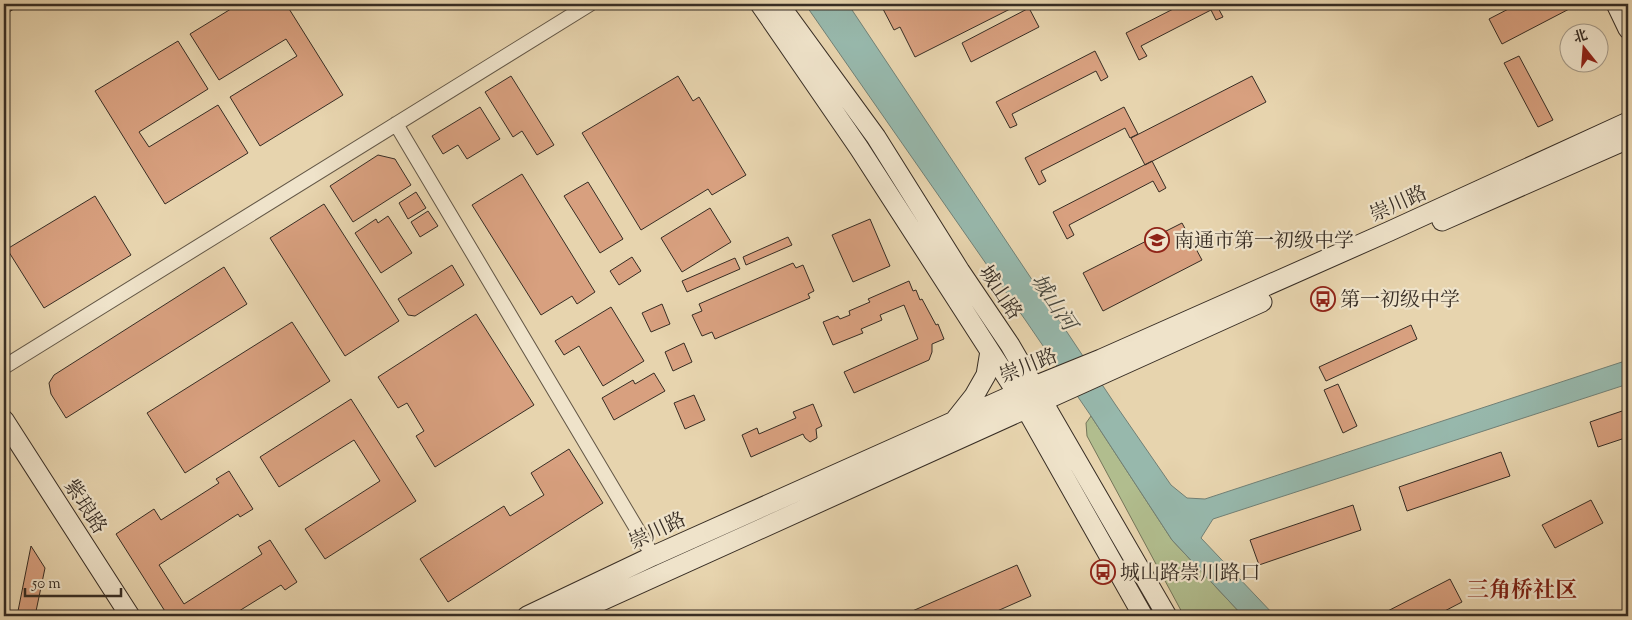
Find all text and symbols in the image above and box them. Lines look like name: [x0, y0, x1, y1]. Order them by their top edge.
north arrow: [1560, 22, 1610, 72]
text: 北: [1571, 26, 1590, 49]
street label: 崇川路: [1366, 180, 1432, 231]
school or university icon: 南通市第一初级中学: [1144, 227, 1170, 253]
place label: 南通市第一初级中学: [1174, 228, 1354, 257]
street label: 城山路: [970, 260, 1028, 326]
water label: 城山河: [1022, 269, 1085, 341]
bus stop icon: 第一初级中学: [1310, 286, 1336, 312]
place label: 第一初级中学: [1340, 287, 1460, 316]
street label: 崇川路: [996, 343, 1062, 392]
street label: 紫琅路: [55, 474, 112, 540]
street label: 崇川路: [625, 506, 691, 558]
bus stop icon: 城山路崇川路口: [1090, 559, 1116, 585]
place label: 城山路崇川路口: [1120, 560, 1260, 589]
scale bar: [25, 565, 121, 597]
text: 50 m: [31, 574, 61, 595]
district label: 三角桥社区: [1467, 576, 1577, 608]

